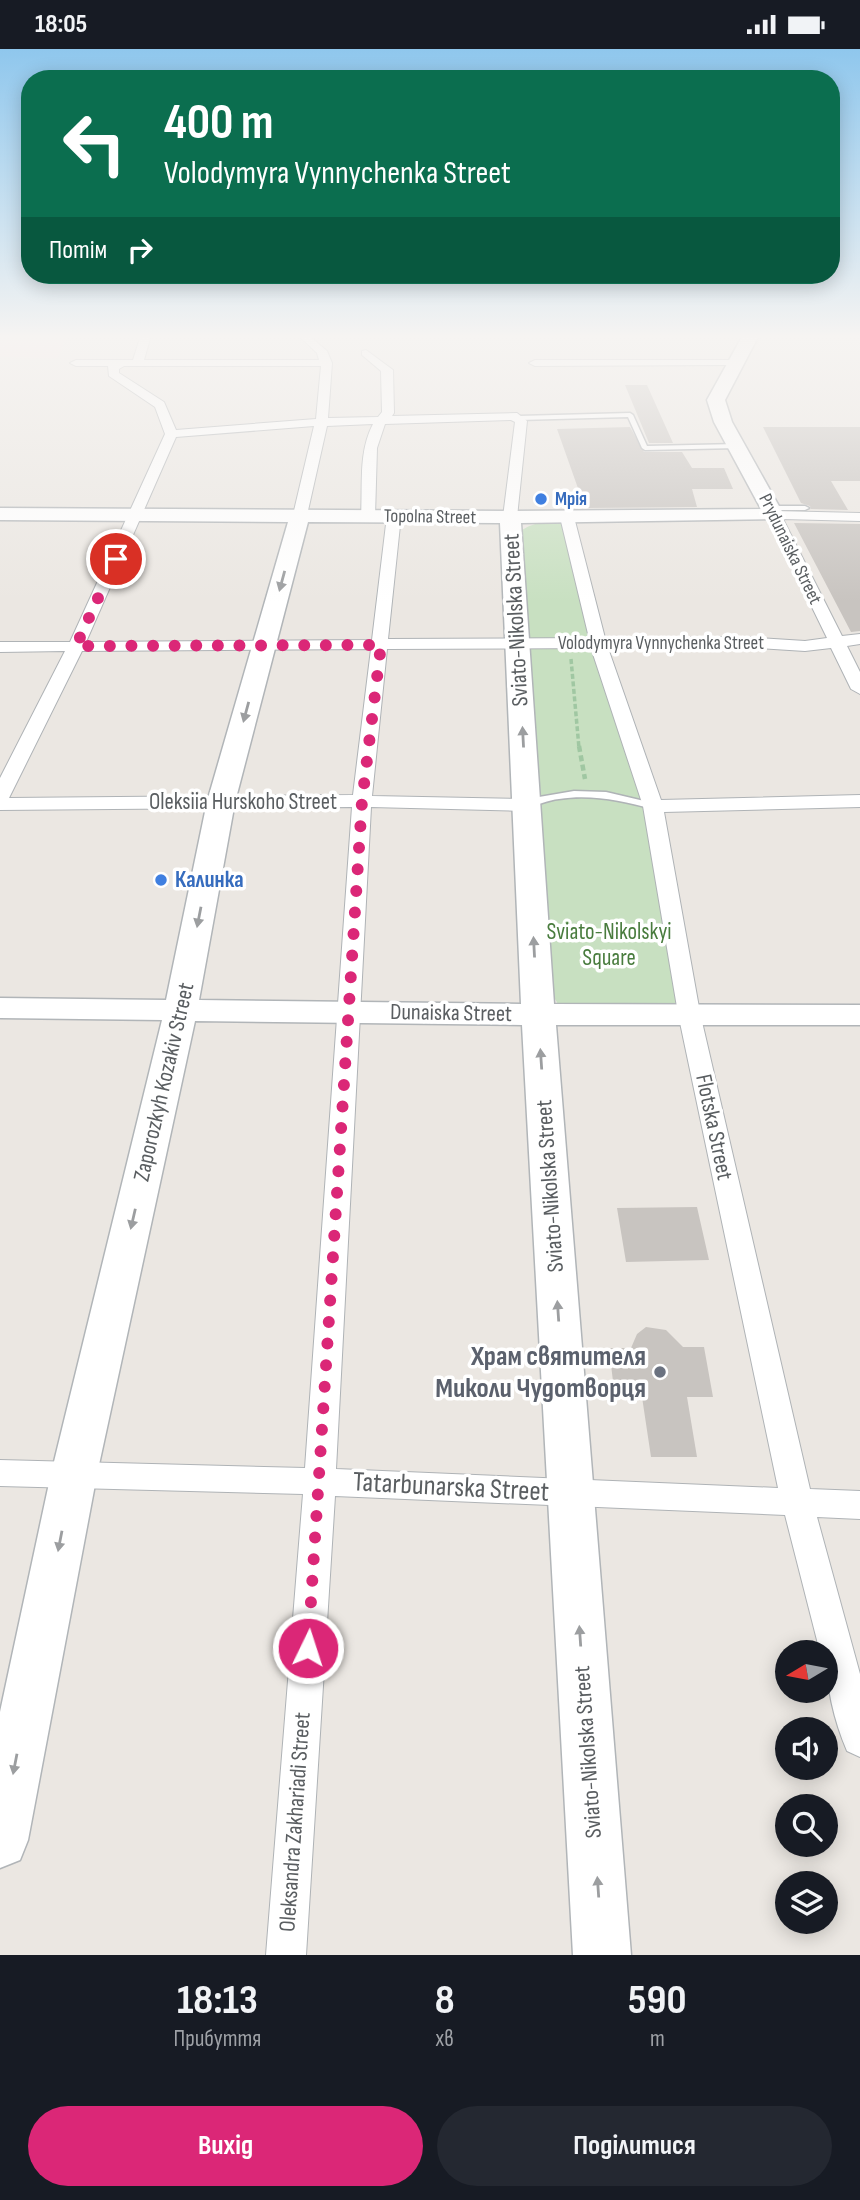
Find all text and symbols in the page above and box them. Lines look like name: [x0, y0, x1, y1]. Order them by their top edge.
text: 18:05: [35, 9, 87, 40]
text: 400 m: [164, 94, 274, 153]
icon: left: [49, 98, 140, 189]
text: Volodymyra Vynnychenka Street: [164, 154, 511, 193]
icon: right: [121, 231, 159, 269]
text: Потім: [49, 235, 107, 266]
place label: Мрія: [555, 488, 587, 511]
street label: Prydunaiska Street: [753, 490, 827, 608]
marker: Мрія: [533, 491, 549, 507]
street label: Topolna Street: [384, 505, 476, 529]
pin: [86, 529, 146, 589]
street label: Sviato-Nikolska Street: [497, 533, 535, 707]
icon: arrive: [97, 540, 135, 578]
one-way arrow: [276, 570, 287, 592]
street label: Volodymyra Vynnychenka Street: [558, 632, 764, 655]
one-way arrow: [240, 702, 251, 724]
one-way arrow: [518, 726, 529, 748]
street label: Oleksiia Hurskoho Street: [149, 788, 337, 816]
place label: Калинка: [175, 866, 244, 894]
marker: Калинка: [153, 872, 169, 888]
one-way arrow: [193, 906, 204, 928]
park label: Sviato-Nikolskyi Square: [546, 918, 672, 972]
one-way arrow: [528, 936, 539, 958]
street label: Zaporozkyh Kozakiv Street: [128, 980, 200, 1184]
street label: Dunaiska Street: [390, 998, 512, 1028]
one-way arrow: [535, 1048, 546, 1070]
street label: Flotska Street: [689, 1072, 739, 1182]
street label: Sviato-Nikolska Street: [530, 1099, 570, 1273]
one-way arrow: [127, 1208, 138, 1230]
one-way arrow: [552, 1300, 563, 1322]
place label: Храм святителя Миколи Чудотворця: [435, 1340, 646, 1405]
marker: Храм святителя Миколи Чудотворця: [652, 1364, 668, 1380]
street label: Tatarbunarska Street: [352, 1465, 550, 1509]
one-way arrow: [55, 1530, 66, 1552]
position arrow: [271, 1611, 345, 1685]
one-way arrow: [575, 1624, 586, 1646]
north arrow: [775, 1640, 838, 1703]
map controls: [775, 1640, 838, 1934]
street label: Sviato-Nikolska Street: [568, 1665, 608, 1839]
street label: Oleksandra Zakhariadi Street: [273, 1711, 317, 1933]
button: sound: [775, 1717, 838, 1780]
one-way arrow: [10, 1753, 21, 1775]
button: search: [775, 1794, 838, 1857]
button: layers: [775, 1871, 838, 1934]
one-way arrow: [592, 1876, 603, 1898]
text: 18:13: [177, 1975, 258, 2026]
text: 8: [435, 1975, 455, 2026]
text: 590: [628, 1975, 686, 2026]
text: Прибуття: [174, 2025, 261, 2053]
text: хв: [436, 2025, 454, 2053]
text: m: [650, 2025, 665, 2053]
button: Вихід: [28, 2106, 423, 2186]
button: Поділитися: [437, 2106, 832, 2186]

